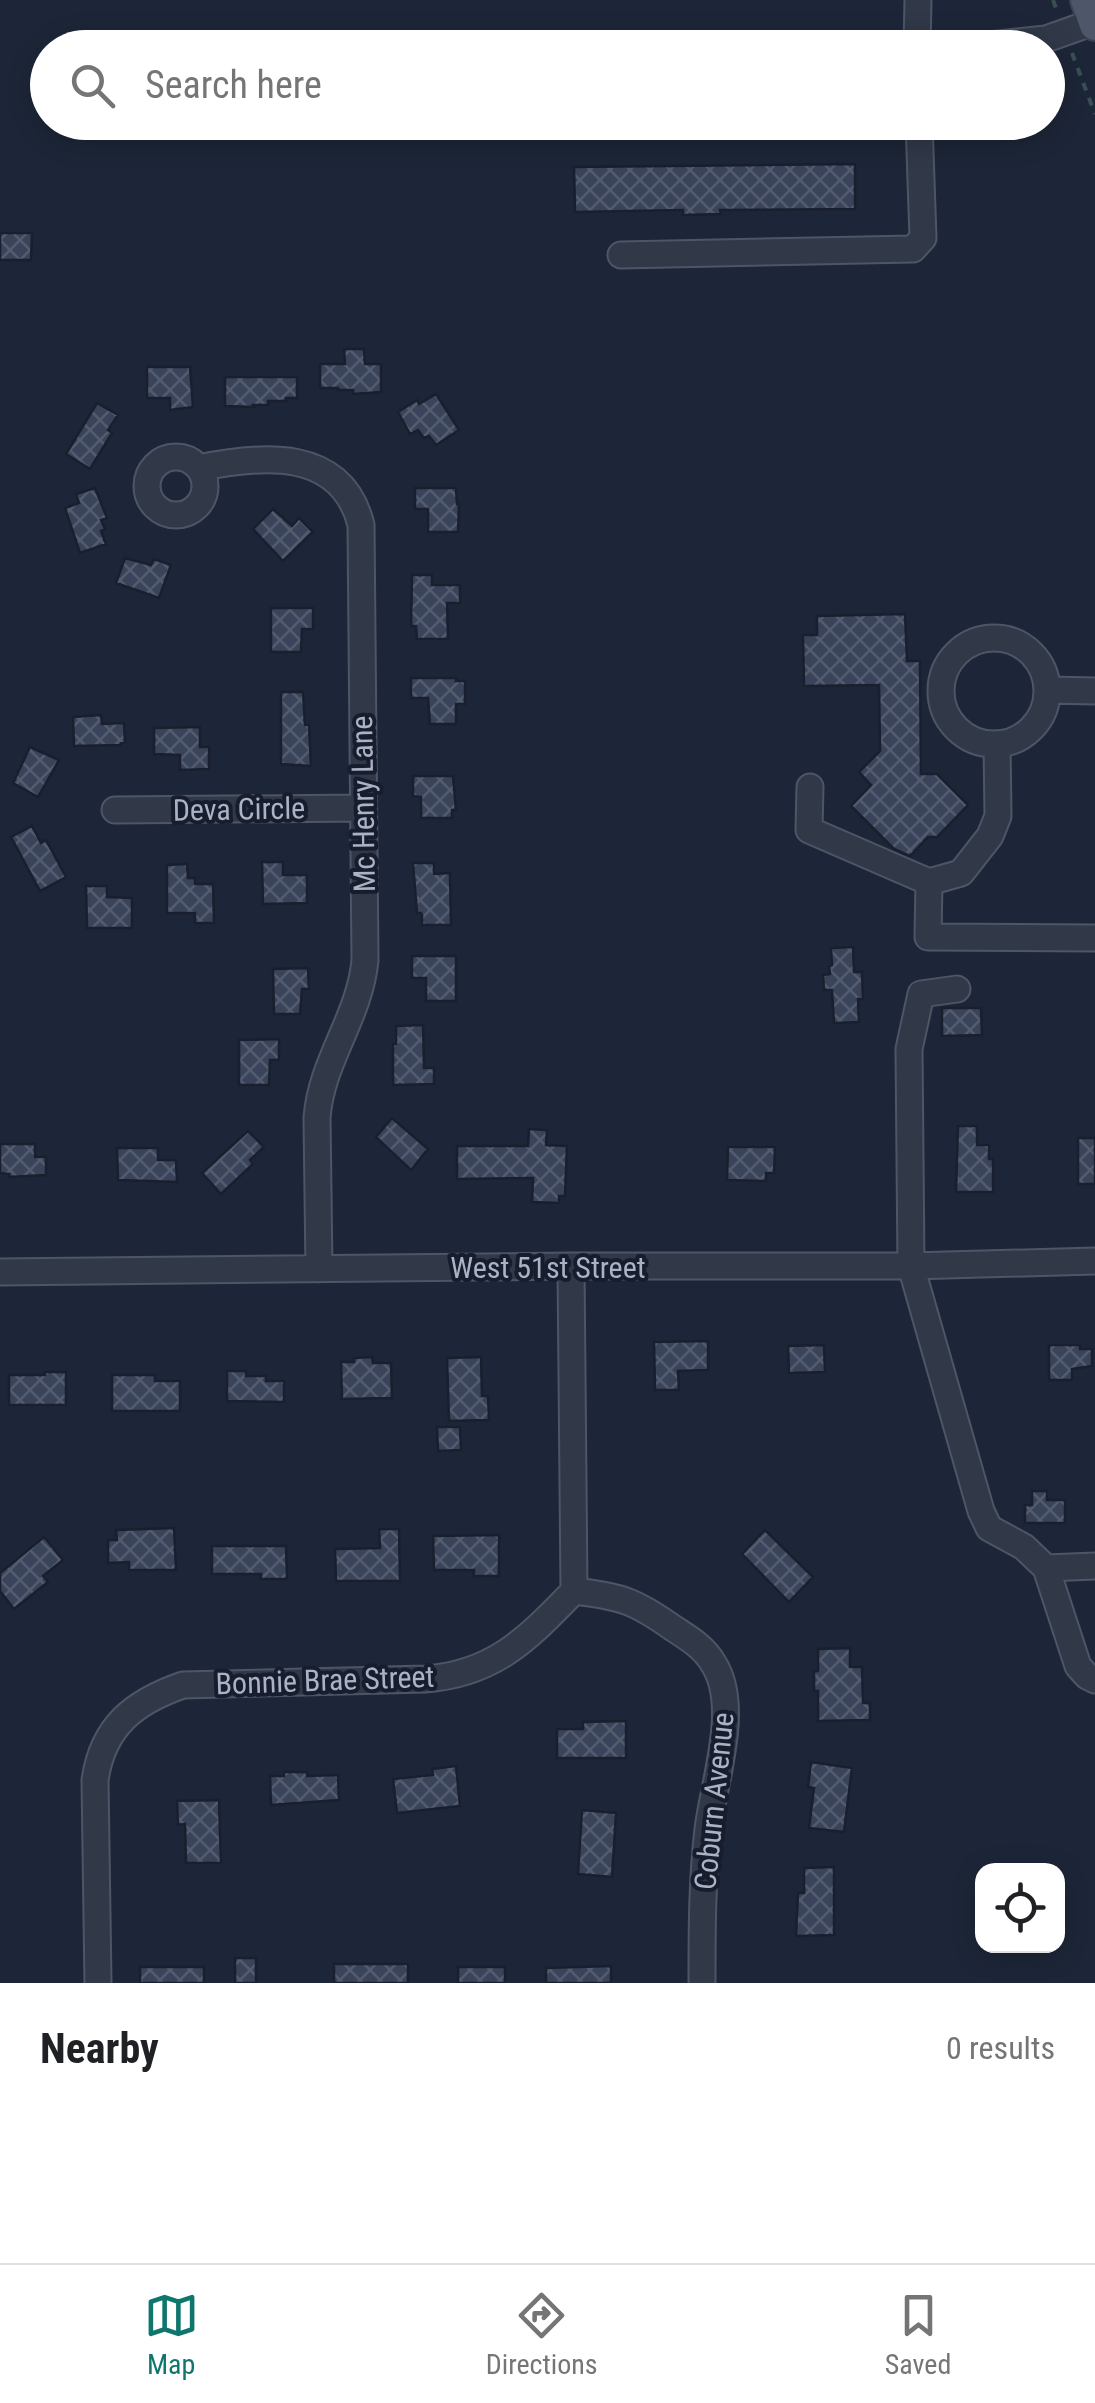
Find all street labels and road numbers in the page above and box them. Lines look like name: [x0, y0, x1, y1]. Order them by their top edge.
street label: Mc Henry Lane: [344, 715, 382, 893]
street label: Deva Circle: [172, 790, 306, 828]
street label: West 51st Street: [450, 1250, 646, 1285]
street label: Bonnie Brae Street: [215, 1659, 435, 1701]
street label: Coburn Avenue: [687, 1711, 741, 1891]

